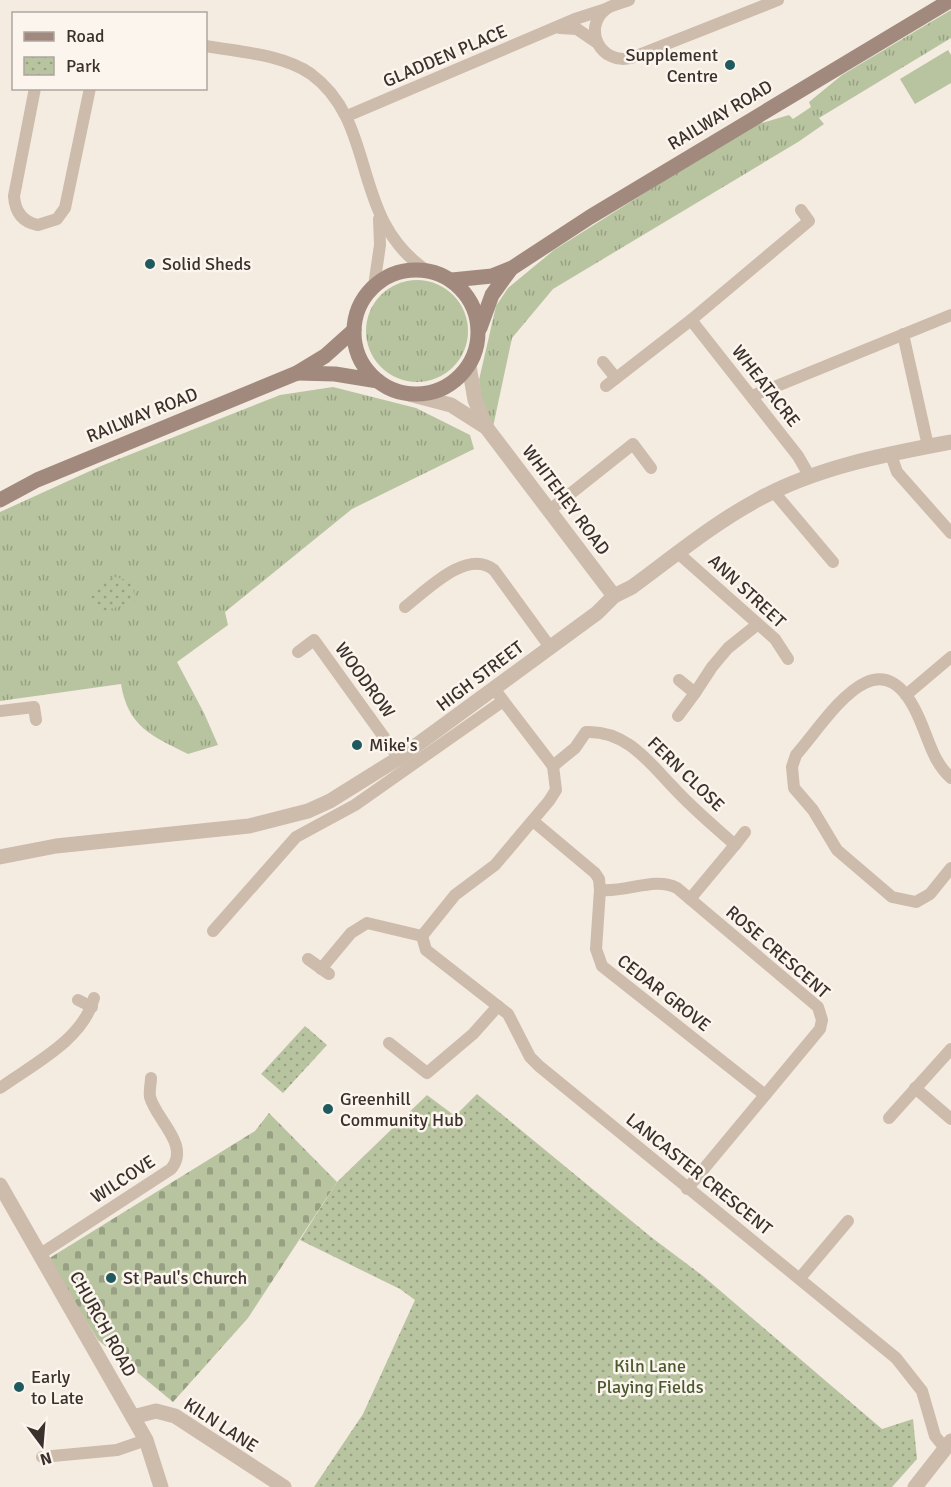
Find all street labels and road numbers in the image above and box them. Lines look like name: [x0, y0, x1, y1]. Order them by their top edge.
street label: GLADDEN PLACE: [380, 20, 510, 92]
street label: RAILWAY ROAD: [664, 75, 776, 155]
street label: WHEATACRE: [727, 341, 805, 431]
street label: RAILWAY ROAD: [83, 383, 201, 447]
street label: WHITEHEY ROAD: [518, 441, 614, 559]
street label: ANN STREET: [704, 550, 790, 633]
street label: HIGH STREET: [432, 636, 528, 716]
street label: WOODROW: [330, 638, 400, 722]
street label: FERN CLOSE: [643, 732, 729, 816]
street label: ROSE CRESCENT: [722, 901, 835, 1003]
street label: CEDAR GROVE: [613, 950, 715, 1036]
street label: LANCASTER CRESCENT: [622, 1108, 777, 1240]
street label: WILCOVE: [87, 1150, 159, 1208]
street label: CHURCH ROAD: [65, 1267, 141, 1381]
street label: KILN LANE: [180, 1393, 262, 1457]

